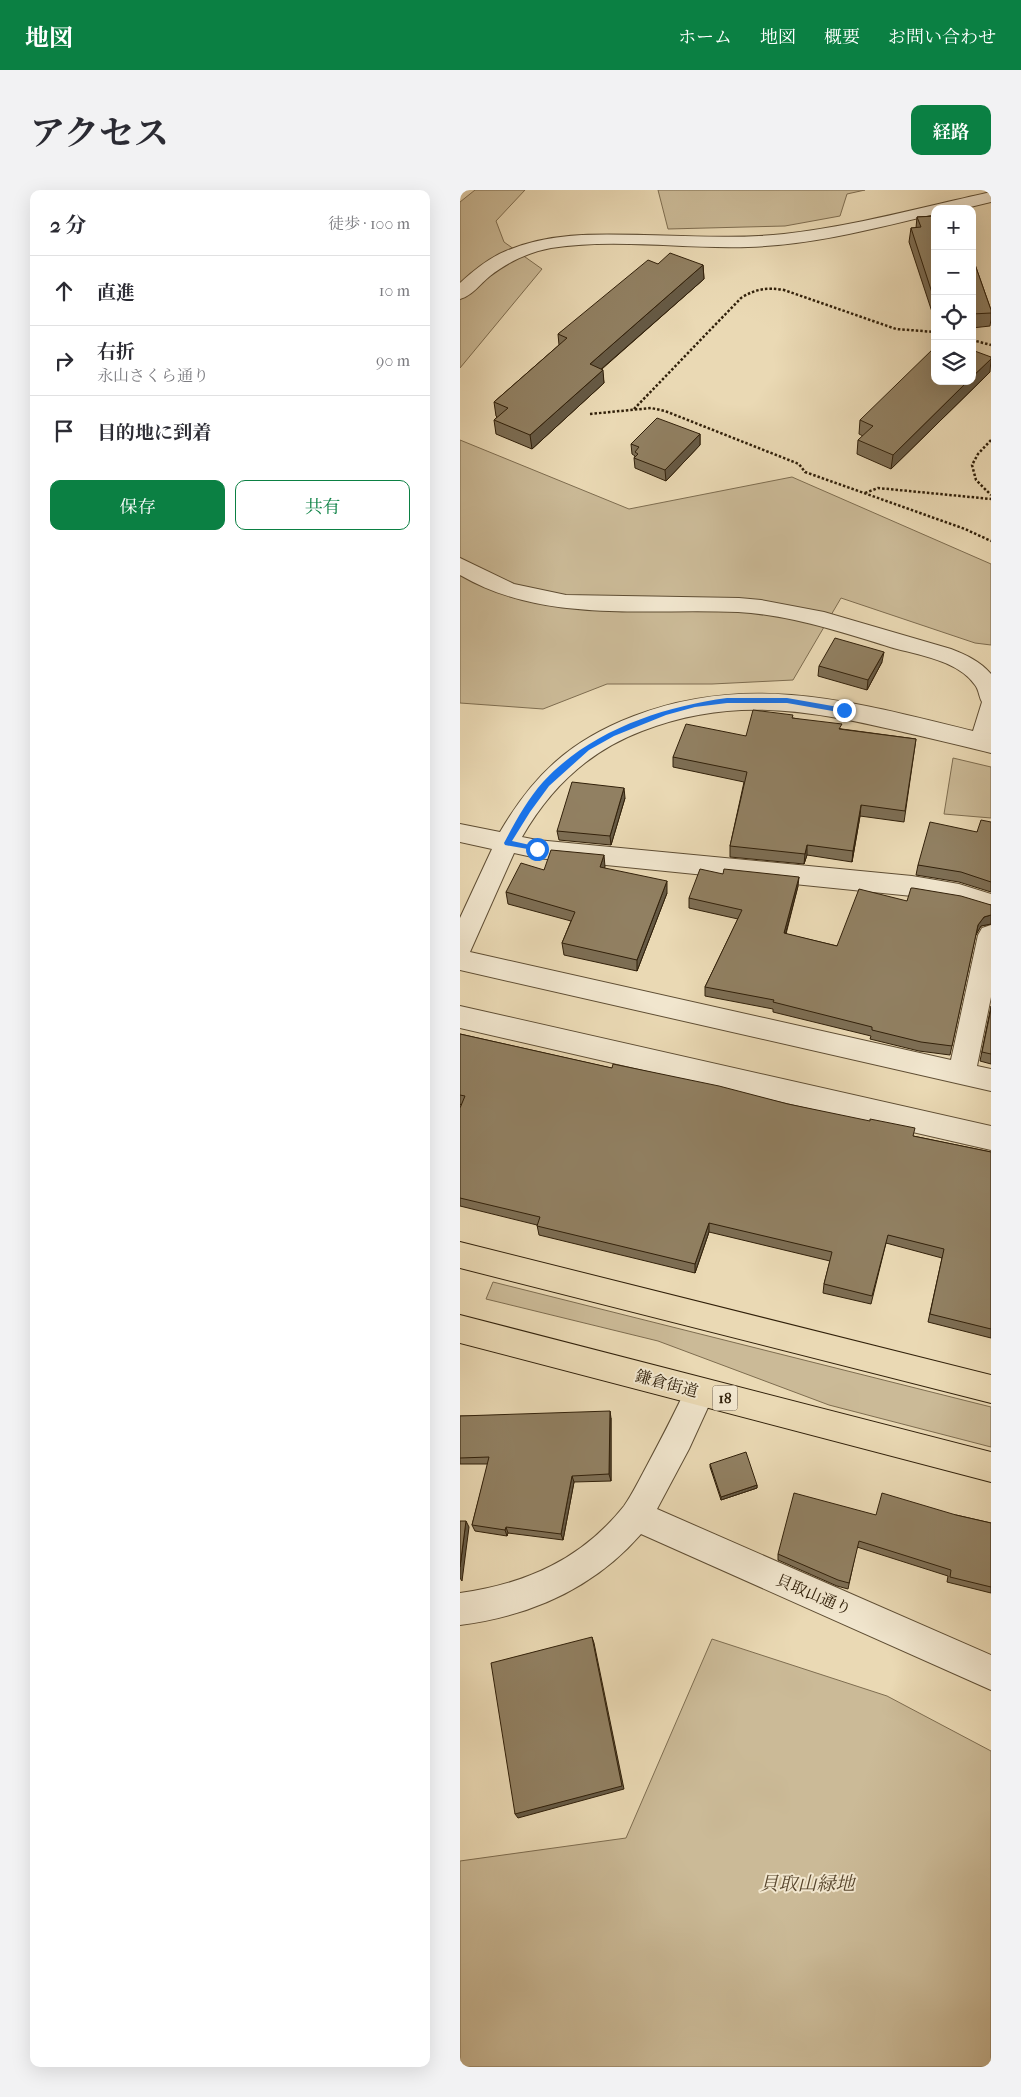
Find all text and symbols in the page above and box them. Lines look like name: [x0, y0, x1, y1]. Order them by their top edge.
text: 地図: [25, 24, 73, 52]
text: ホーム: [678, 27, 732, 48]
text: 地図: [760, 27, 796, 48]
text: 概要: [824, 27, 860, 48]
text: お問い合わせ: [888, 27, 996, 48]
button: 経路: [911, 105, 991, 155]
text: アクセス: [30, 113, 169, 154]
map controls: [931, 205, 976, 385]
button: +: [931, 205, 976, 250]
text: 2 分: [50, 213, 86, 237]
text: 徒歩 · 100 m: [328, 214, 410, 233]
button: −: [931, 250, 976, 295]
icon: ahead: [50, 277, 78, 305]
text: 10 m: [379, 281, 410, 300]
text: 直進: [97, 282, 135, 304]
button: locate: [931, 295, 976, 340]
button: layers: [931, 340, 976, 385]
text: 右折: [97, 341, 135, 363]
icon: right: [50, 347, 78, 375]
text: 90 m: [376, 351, 410, 370]
text: 永山さくら通り: [97, 366, 209, 385]
icon: arrive: [50, 417, 78, 445]
text: 目的地に到着: [97, 422, 211, 444]
button: 保存: [50, 480, 225, 530]
button: 共有: [235, 480, 410, 530]
route end: [833, 699, 856, 722]
route start: [526, 838, 549, 861]
street label: 鎌倉街道: [633, 1366, 700, 1401]
road number: 18: [712, 1386, 738, 1410]
street label: 貝取山通り: [773, 1570, 854, 1619]
park label: 貝取山緑地: [759, 1873, 856, 1895]

